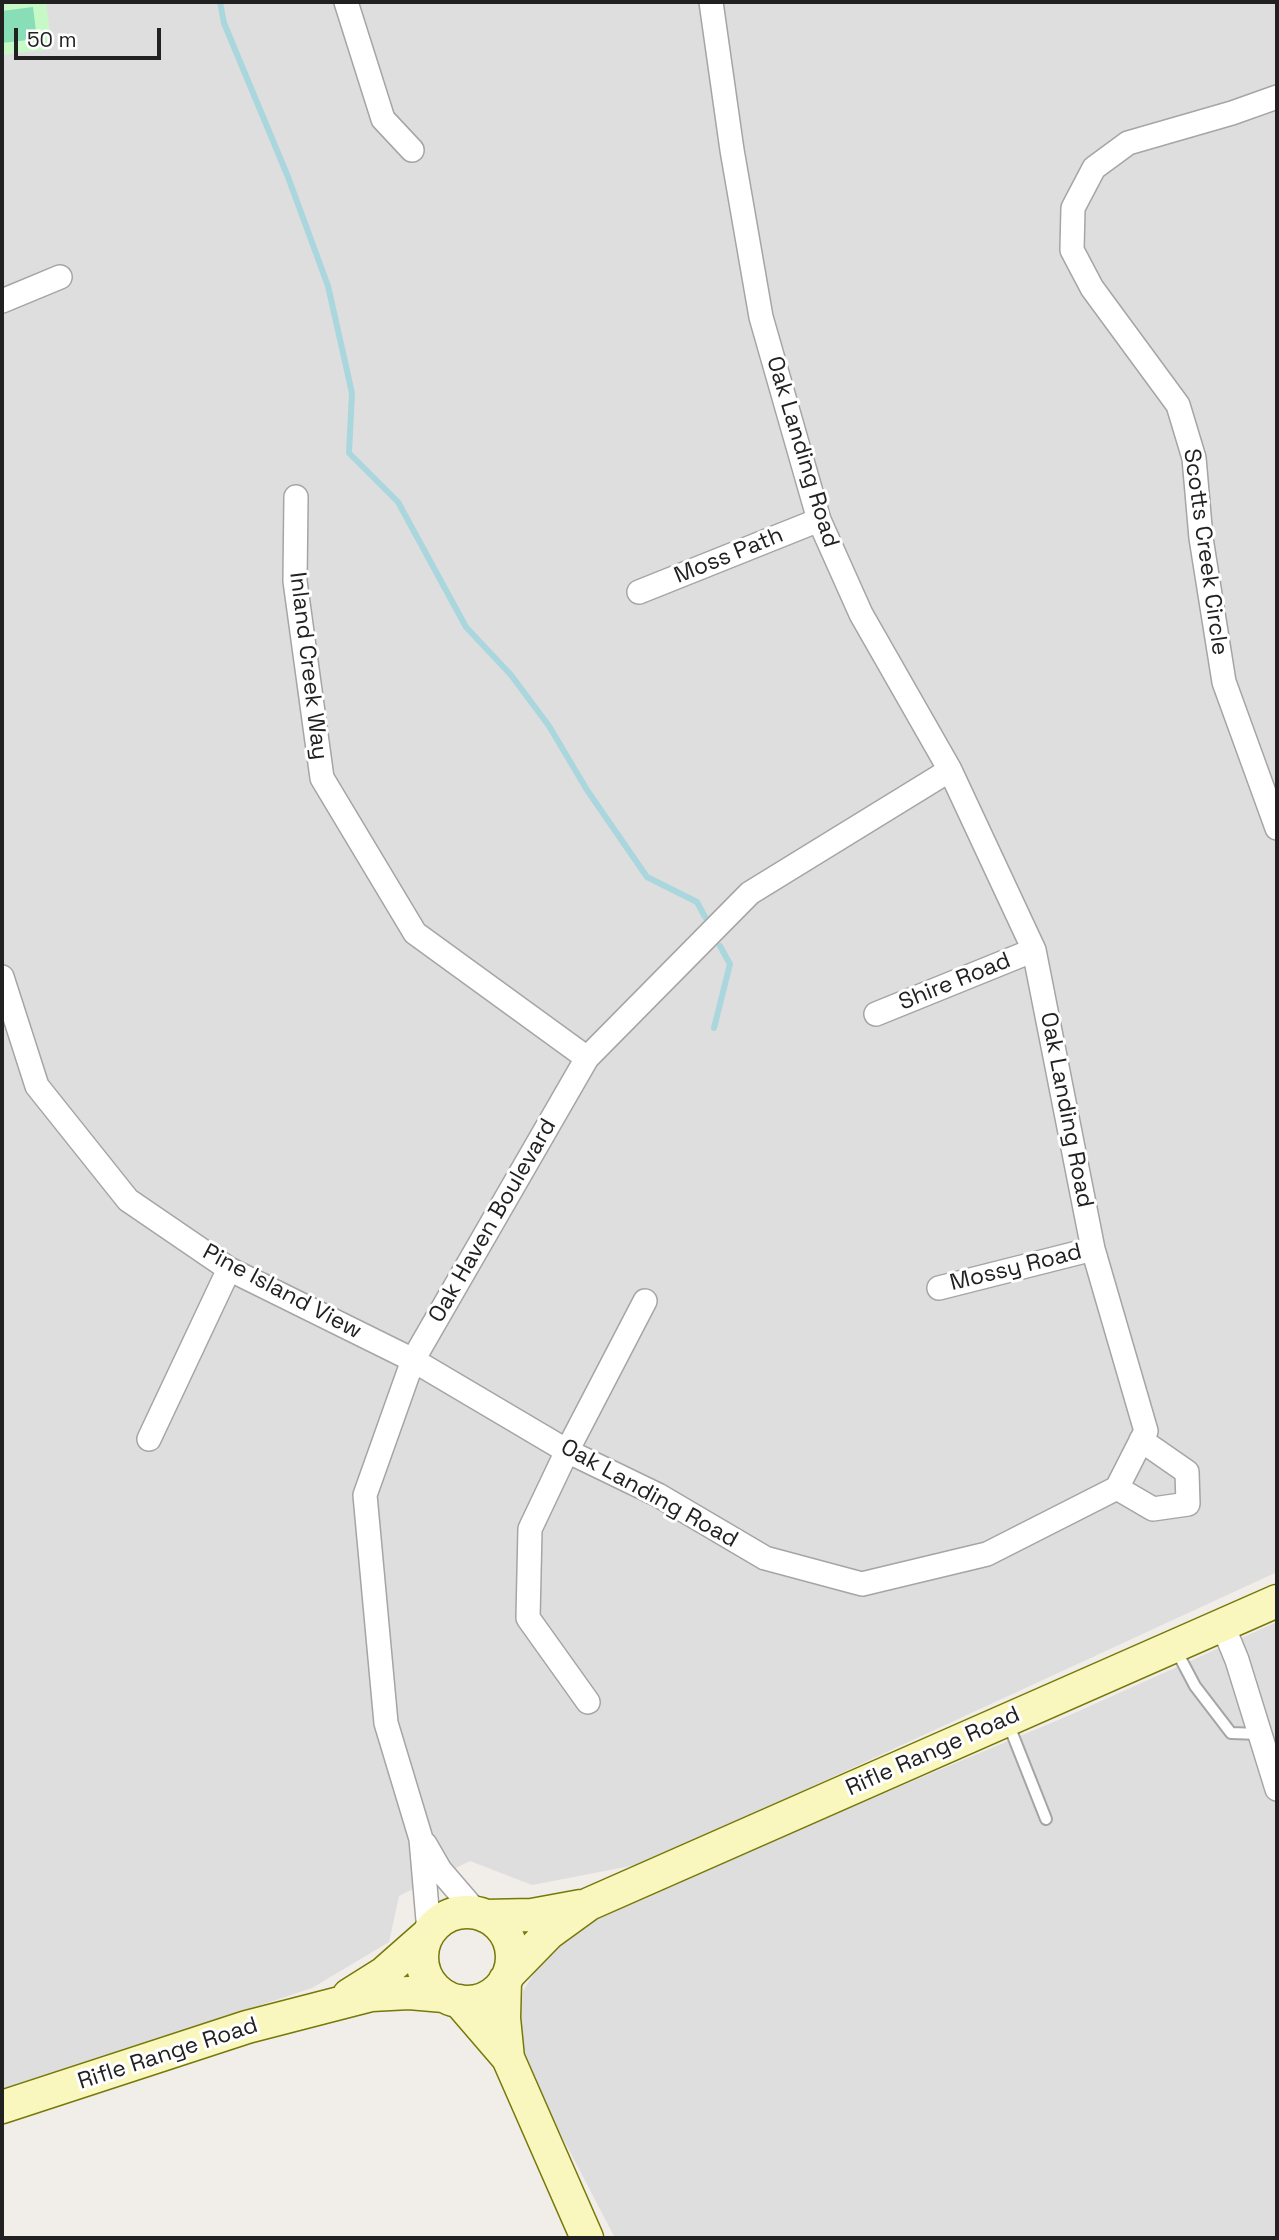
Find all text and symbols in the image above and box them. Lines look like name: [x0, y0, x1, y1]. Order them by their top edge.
scale bar: [18, 14, 164, 58]
text: 50 m: [27, 26, 77, 53]
street label: Oak Landing Road: [760, 353, 844, 551]
street label: Scotts Creek Circle: [1177, 447, 1233, 657]
street label: Moss Path: [671, 522, 787, 590]
street label: Inland Creek Way: [283, 571, 333, 761]
street label: Shire Road: [895, 947, 1015, 1017]
street label: Oak Landing Road: [1034, 1010, 1098, 1210]
street label: Oak Haven Boulevard: [423, 1114, 563, 1328]
street label: Pine Island View: [198, 1238, 366, 1346]
street label: Mossy Road: [947, 1238, 1085, 1298]
street label: Oak Landing Road: [556, 1434, 742, 1554]
street label: Rifle Range Road: [842, 1701, 1024, 1803]
street label: Rifle Range Road: [75, 2012, 261, 2096]

